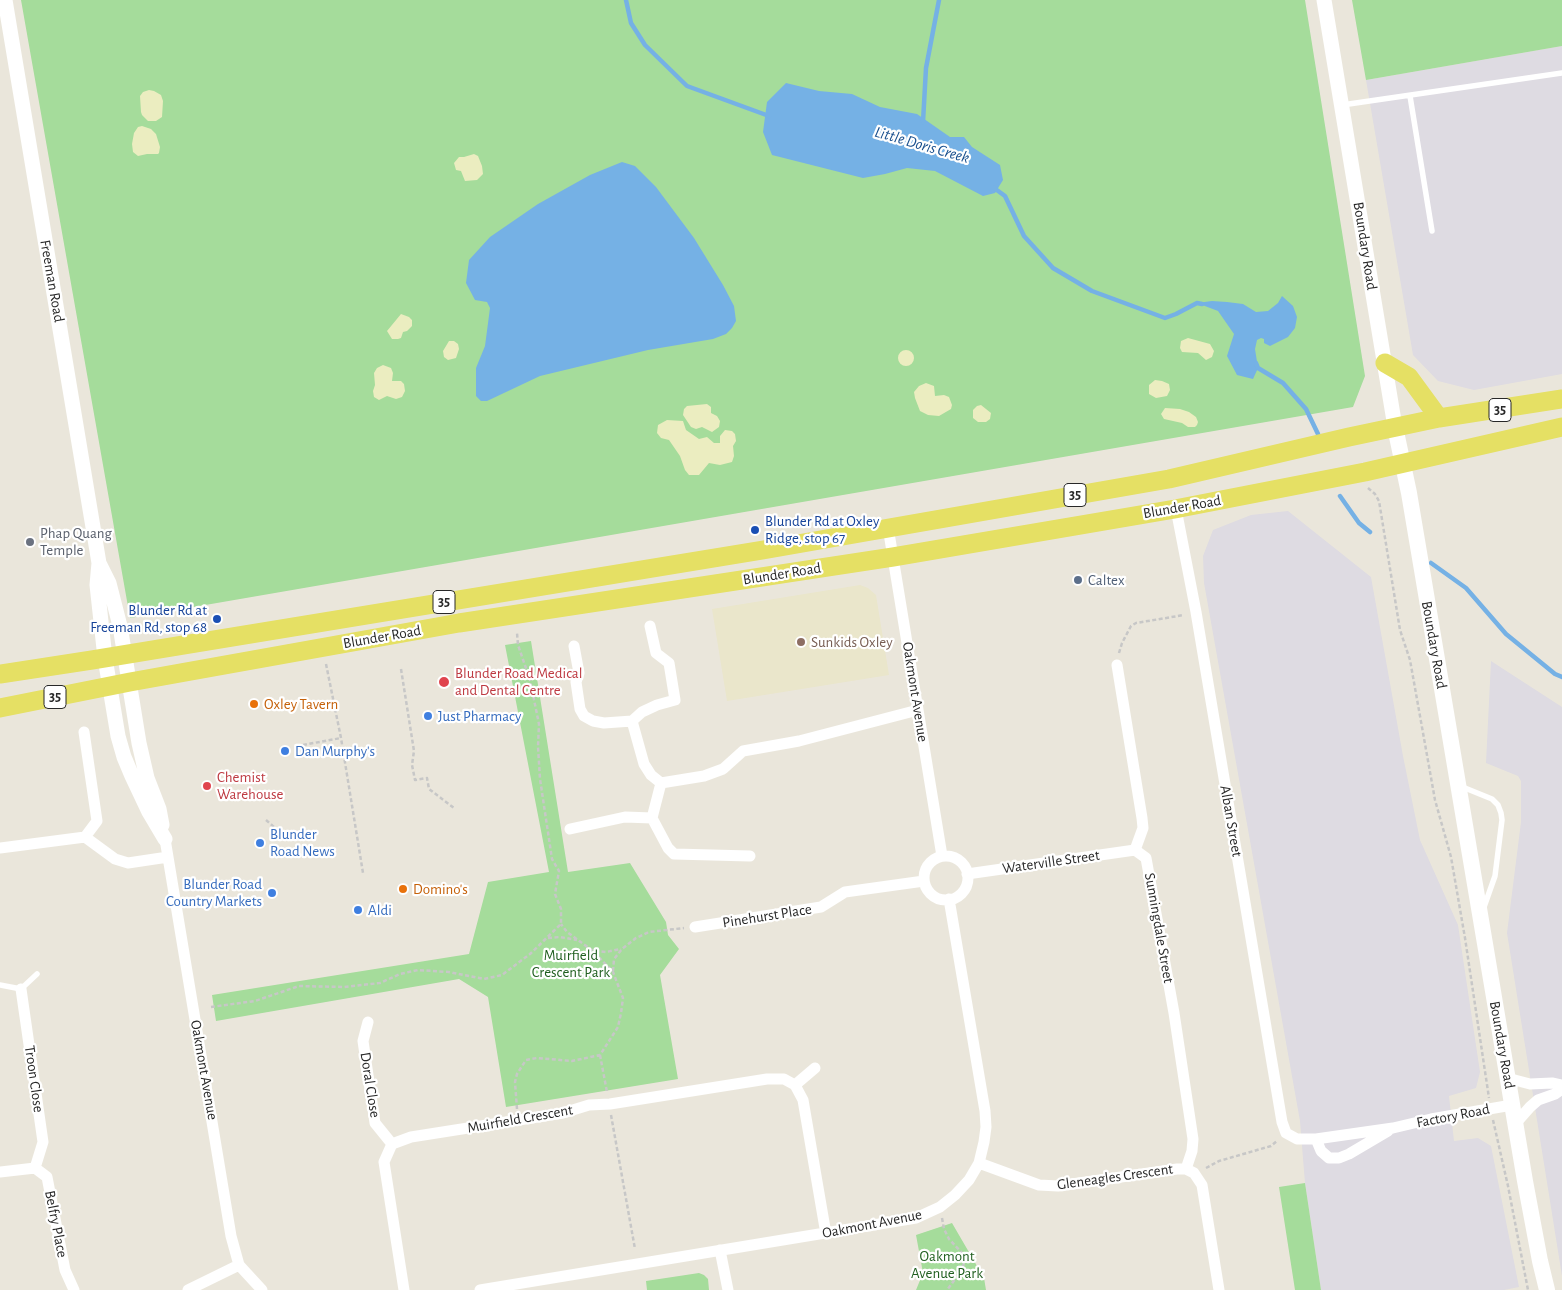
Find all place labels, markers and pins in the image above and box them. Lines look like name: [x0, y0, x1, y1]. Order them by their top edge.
place label: Blunder Rd at Oxley Ridge, stop 67: [765, 512, 879, 547]
place label: Phap Quang Temple: [40, 524, 112, 559]
marker: Blunder Rd at Oxley Ridge, stop 67: [749, 524, 761, 536]
marker: Phap Quang Temple: [24, 536, 36, 548]
place label: Caltex: [1088, 571, 1124, 589]
marker: Caltex: [1072, 574, 1084, 586]
place label: Blunder Rd at Freeman Rd, stop 68: [90, 601, 207, 636]
marker: Blunder Rd at Freeman Rd, stop 68: [211, 613, 223, 625]
place label: Sunkids Oxley: [811, 633, 893, 651]
marker: Sunkids Oxley: [795, 636, 807, 648]
place label: Blunder Road Medical and Dental Centre: [455, 664, 582, 699]
marker: Blunder Road Medical and Dental Centre: [437, 675, 451, 689]
place label: Oxley Tavern: [264, 695, 338, 713]
marker: Oxley Tavern: [248, 698, 260, 710]
place label: Just Pharmacy: [438, 707, 521, 725]
marker: Just Pharmacy: [422, 710, 434, 722]
place label: Dan Murphy's: [295, 742, 375, 760]
marker: Dan Murphy's: [279, 745, 291, 757]
place label: Chemist Warehouse: [217, 768, 283, 803]
marker: Chemist Warehouse: [201, 780, 213, 792]
place label: Blunder Road News: [270, 825, 335, 860]
marker: Blunder Road News: [254, 837, 266, 849]
place label: Blunder Road Country Markets: [166, 875, 262, 910]
place label: Domino's: [413, 880, 468, 898]
marker: Domino's: [397, 883, 409, 895]
marker: Blunder Road Country Markets: [266, 887, 278, 899]
place label: Aldi: [368, 901, 392, 919]
marker: Aldi: [352, 904, 364, 916]

